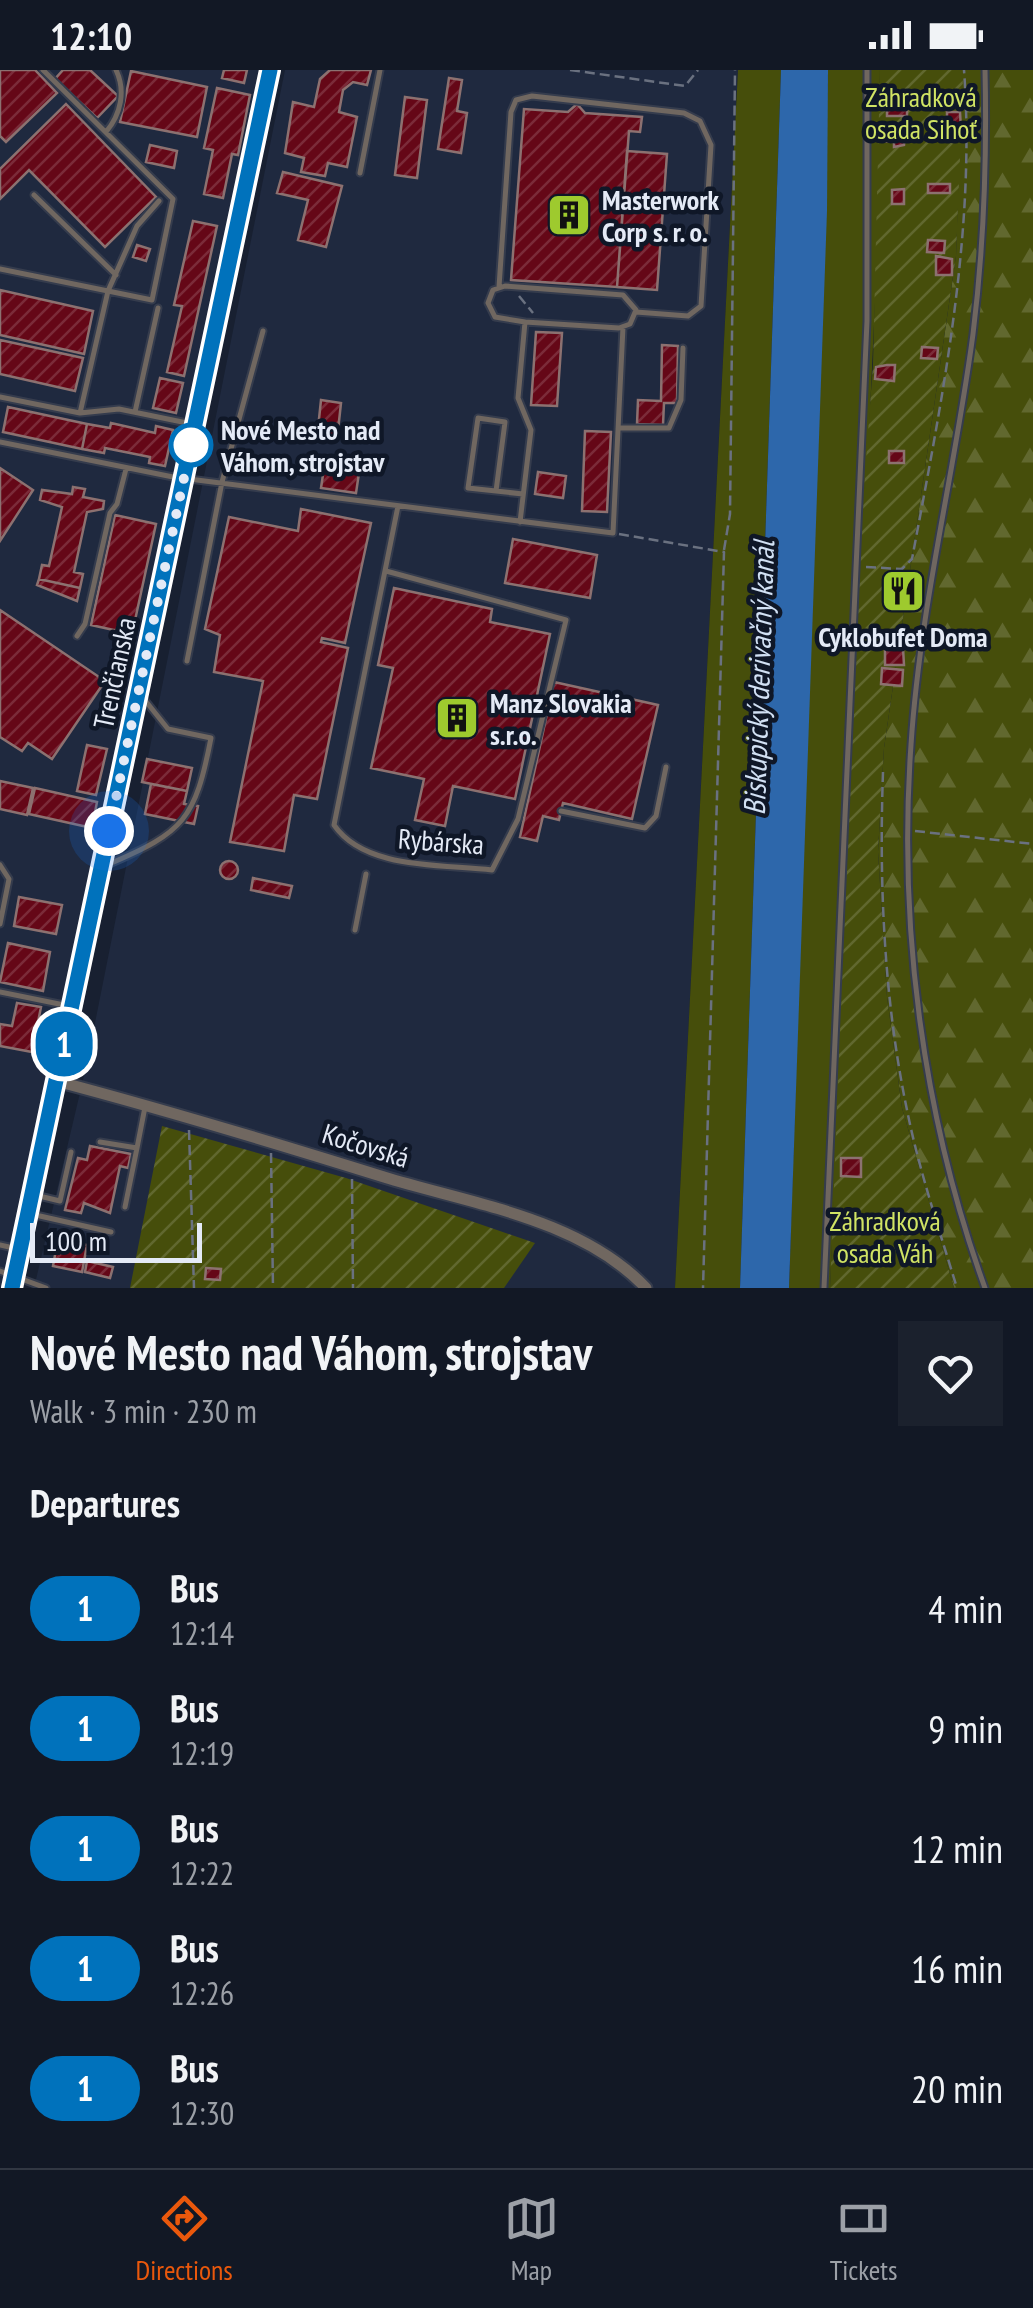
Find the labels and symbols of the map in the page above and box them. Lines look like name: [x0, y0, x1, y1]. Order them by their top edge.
park label: Záhradková osada Sihoť: [865, 78, 977, 147]
place label: Masterwork Corp s. r. o.: [602, 181, 719, 250]
building icon: Masterwork Corp s. r. o.: [546, 192, 592, 238]
place label: Nové Mesto nad Váhom, strojstav: [220, 411, 385, 480]
marker: Nové Mesto nad Váhom, strojstav: [170, 424, 212, 466]
water label: Biskupický derivačný kanál: [734, 537, 782, 816]
restaurant icon: Cyklobufet Doma: [880, 568, 926, 614]
street label: Trenčianska: [84, 614, 144, 732]
place label: Cyklobufet Doma: [818, 618, 988, 655]
place label: Manz Slovakia s.r.o.: [490, 684, 632, 753]
building icon: Manz Slovakia s.r.o.: [434, 695, 480, 741]
your location: [84, 806, 134, 856]
street label: Rybárska: [397, 820, 485, 862]
line badge: 1: [32, 1012, 96, 1076]
street label: Kočovská: [318, 1114, 414, 1176]
park label: Záhradková osada Váh: [829, 1202, 941, 1271]
scale bar: [30, 1218, 202, 1262]

